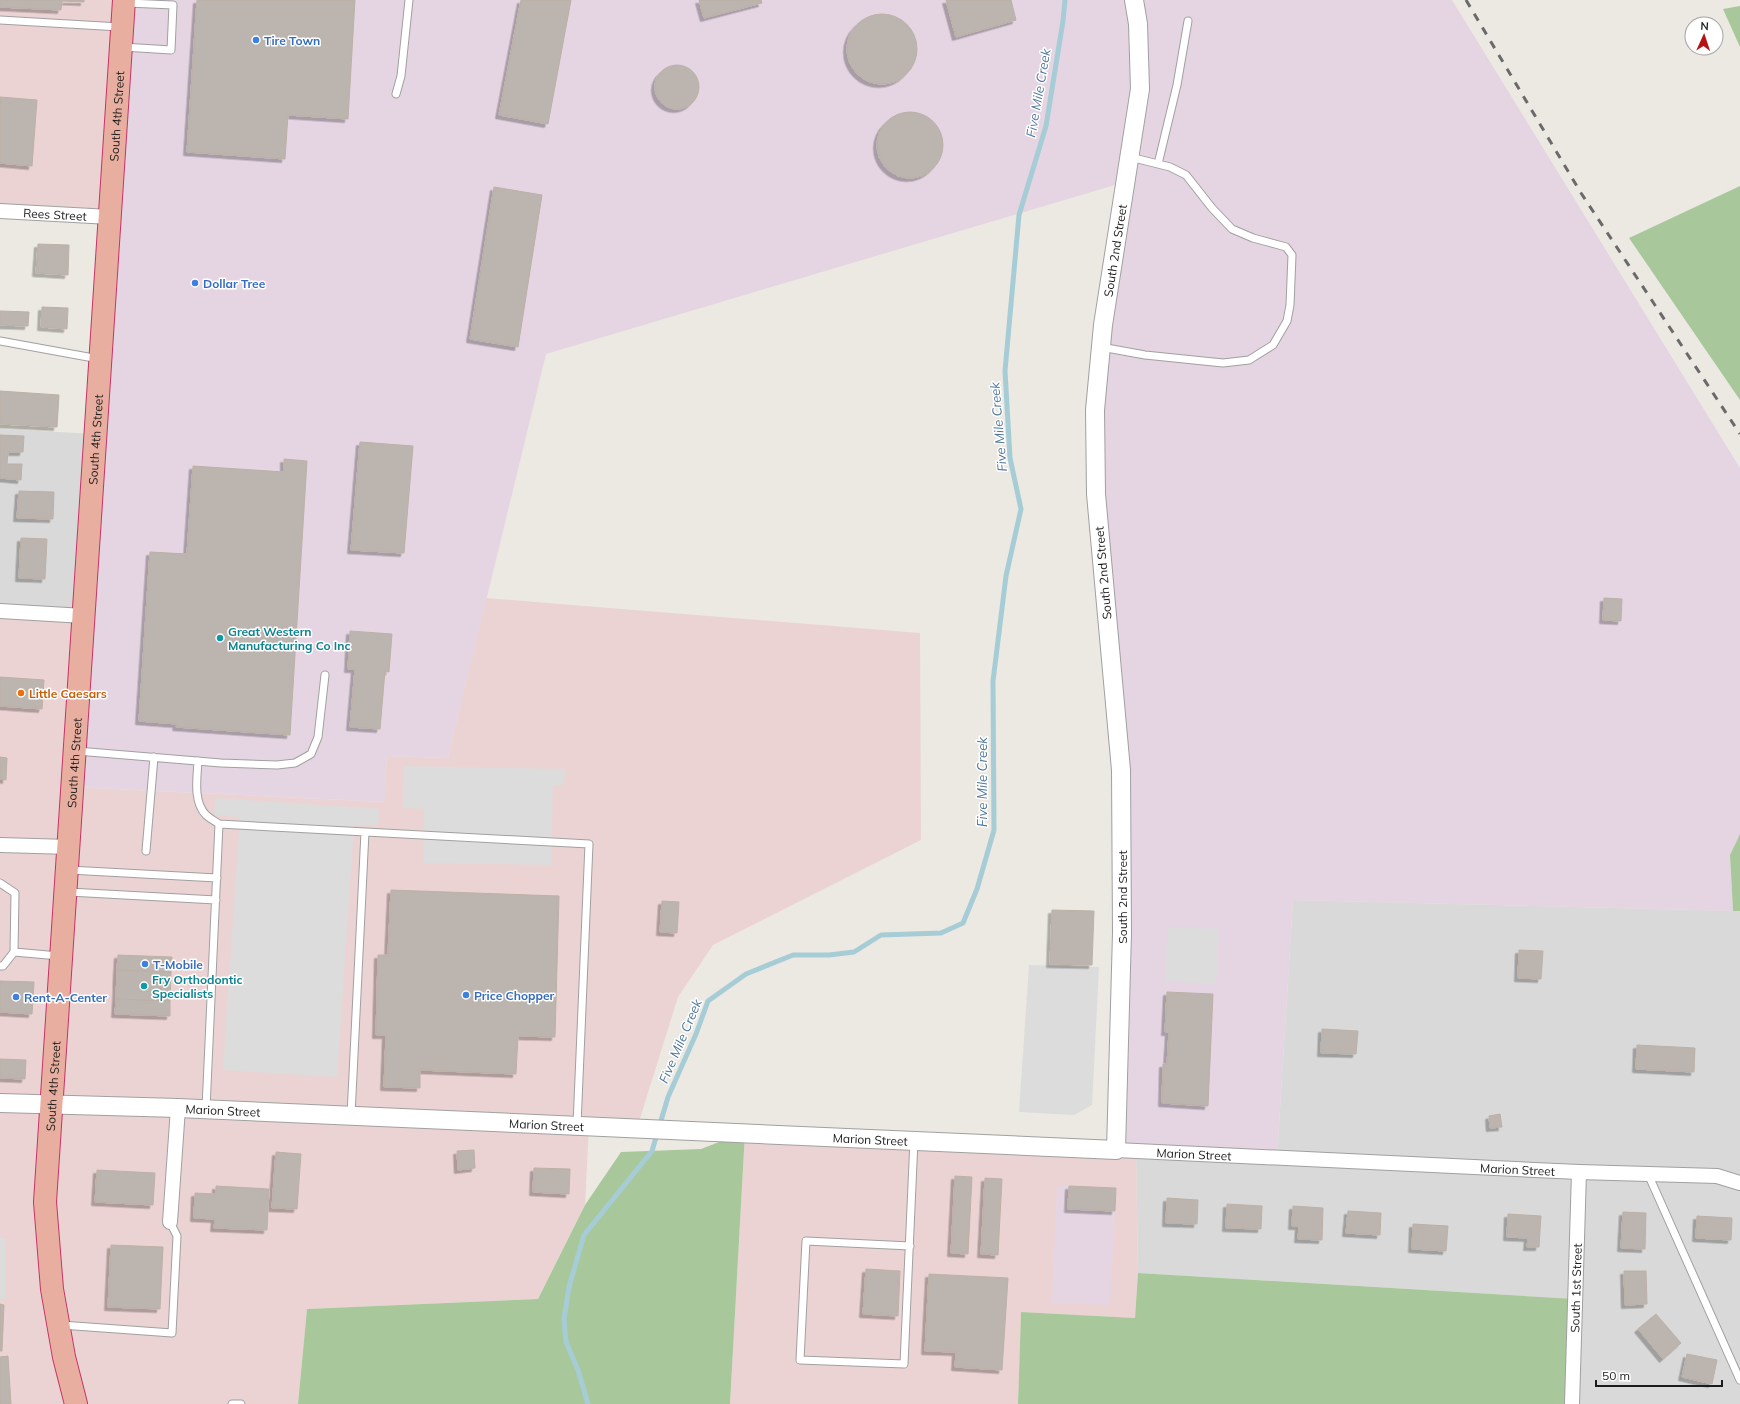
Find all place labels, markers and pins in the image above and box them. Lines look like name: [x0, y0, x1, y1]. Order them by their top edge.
place label: Tire Town: [264, 33, 320, 48]
marker: Tire Town: [251, 35, 261, 45]
place label: Dollar Tree: [203, 276, 266, 291]
marker: Dollar Tree: [190, 278, 200, 288]
place label: Great Western Manufacturing Co Inc: [228, 624, 351, 653]
marker: Great Western Manufacturing Co Inc: [215, 633, 225, 643]
place label: Little Caesars: [29, 686, 107, 701]
marker: Little Caesars: [16, 688, 26, 698]
place label: T-Mobile: [153, 957, 203, 972]
marker: T-Mobile: [140, 959, 150, 969]
place label: Fry Orthodontic Specialists: [152, 972, 243, 1001]
marker: Fry Orthodontic Specialists: [139, 981, 149, 991]
place label: Price Chopper: [474, 988, 555, 1003]
place label: Rent-A-Center: [24, 990, 107, 1005]
marker: Price Chopper: [461, 990, 471, 1000]
marker: Rent-A-Center: [11, 992, 21, 1002]

